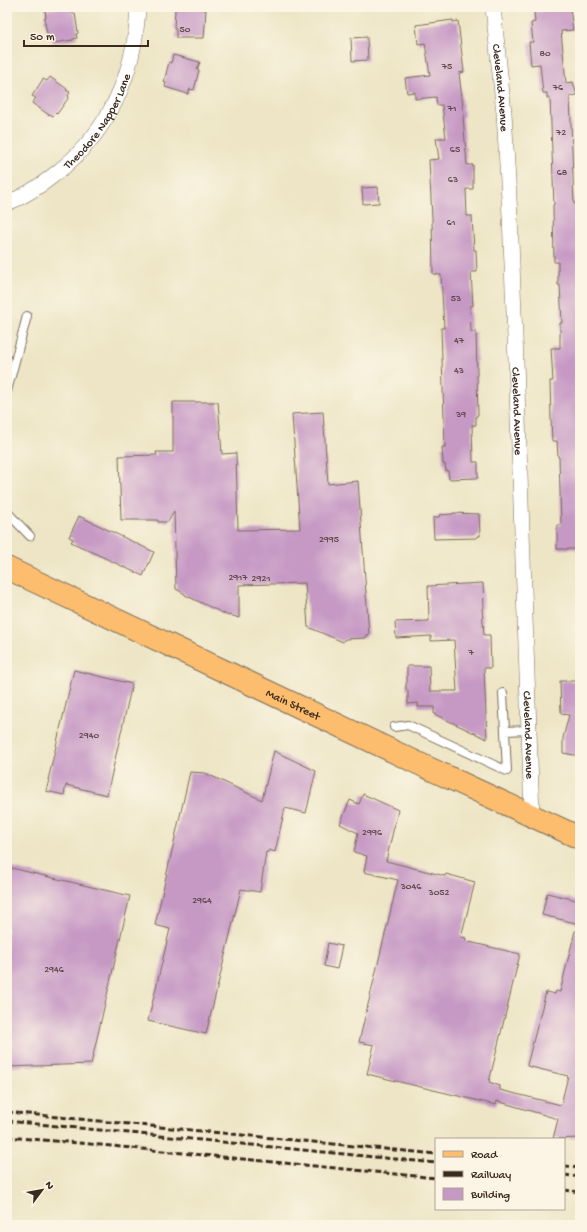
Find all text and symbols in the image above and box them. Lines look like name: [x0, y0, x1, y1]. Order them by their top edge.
scale bar: [24, 22, 148, 48]
house number: 50: [180, 24, 191, 36]
text: 50 m: [30, 31, 55, 45]
street label: Cleveland Avenue: [488, 43, 510, 133]
house number: 80: [539, 48, 551, 60]
house number: 75: [441, 61, 452, 73]
street label: Theodore Napper Lane: [61, 71, 135, 174]
house number: 76: [552, 82, 564, 94]
house number: 71: [446, 103, 457, 115]
house number: 72: [555, 127, 566, 139]
house number: 65: [450, 144, 460, 156]
house number: 68: [557, 167, 568, 179]
house number: 63: [448, 174, 458, 186]
house number: 61: [446, 217, 456, 229]
house number: 53: [451, 293, 461, 305]
house number: 47: [454, 335, 465, 347]
house number: 43: [454, 365, 464, 377]
street label: Cleveland Avenue: [507, 367, 524, 456]
house number: 39: [455, 409, 466, 421]
house number: 2995: [319, 534, 339, 546]
house number: 2917: [228, 572, 248, 584]
house number: 2921: [252, 573, 270, 585]
house number: 7: [467, 647, 474, 659]
street label: Main Street: [263, 687, 323, 725]
street label: Cleveland Avenue: [519, 691, 536, 780]
house number: 2940: [79, 730, 99, 742]
house number: 2996: [362, 827, 383, 839]
house number: 3046: [400, 881, 422, 893]
house number: 3052: [427, 887, 450, 899]
house number: 2964: [192, 895, 212, 907]
house number: 2946: [44, 964, 65, 976]
legend: [435, 1138, 565, 1210]
text: Road: [471, 1149, 498, 1163]
text: Railway: [471, 1169, 511, 1183]
north arrow: [22, 1170, 62, 1210]
text: N: [42, 1180, 56, 1192]
text: Building: [470, 1189, 510, 1203]

